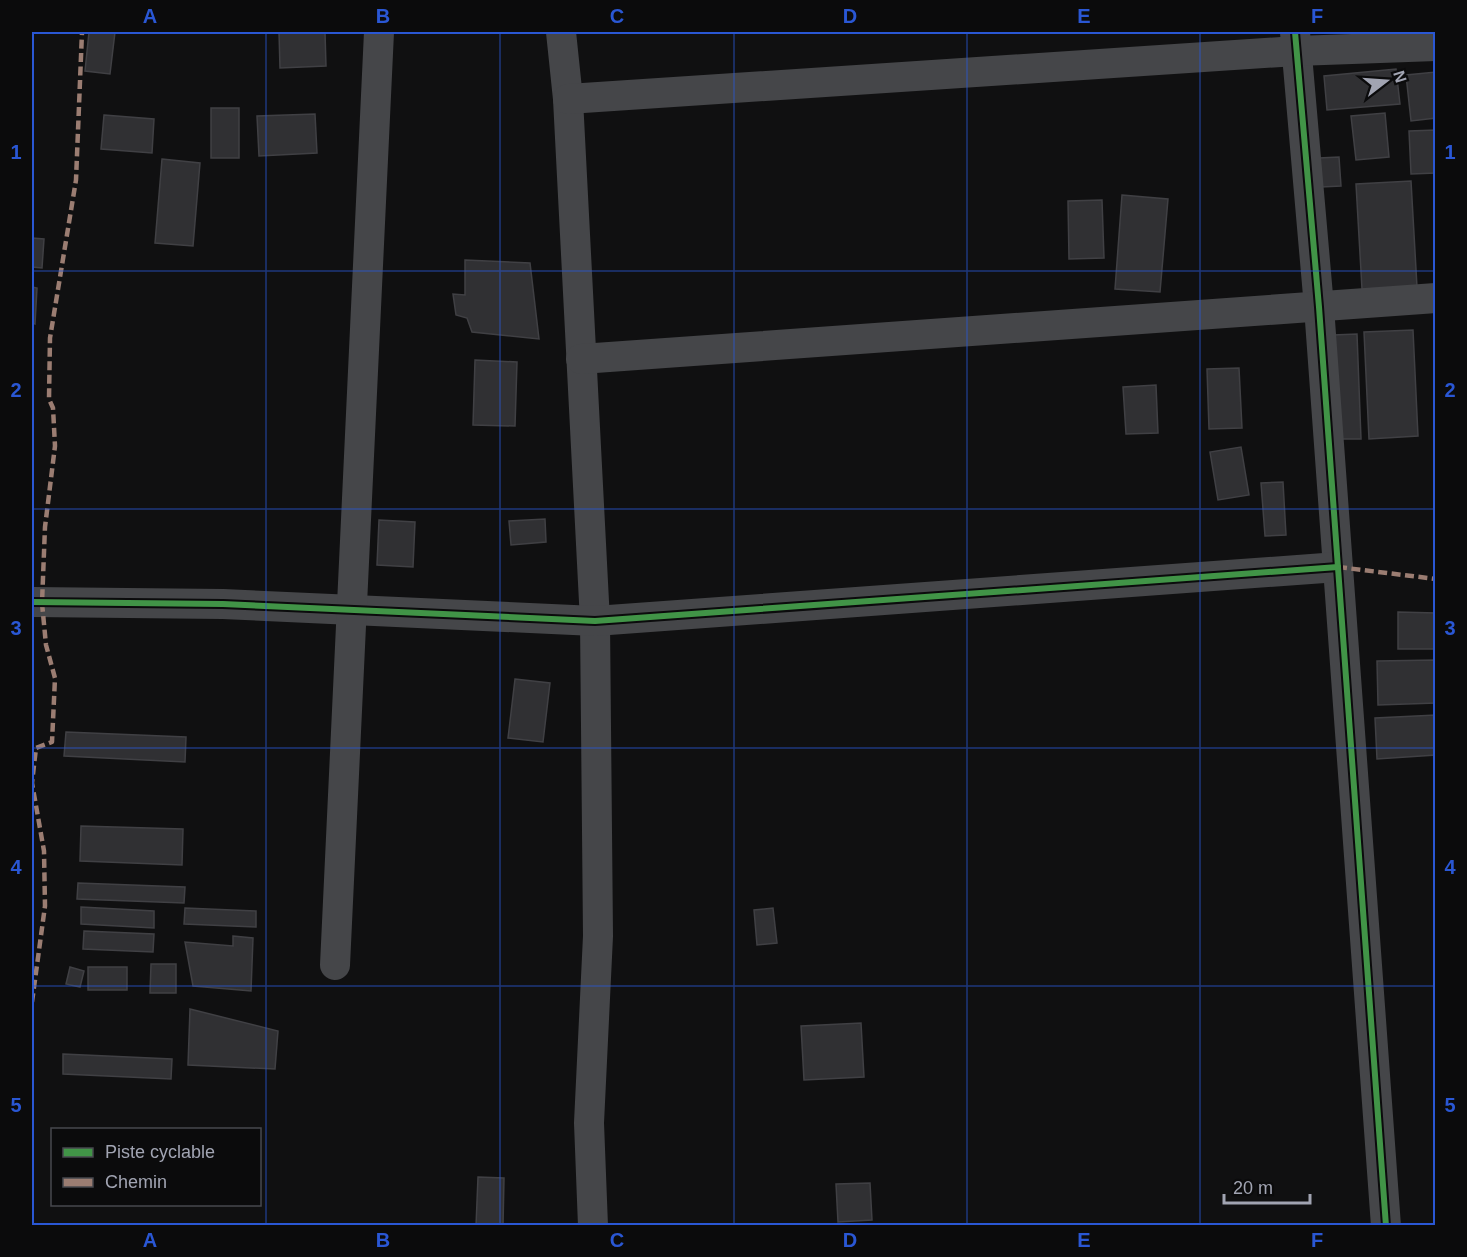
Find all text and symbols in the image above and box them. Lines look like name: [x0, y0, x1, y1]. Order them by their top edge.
text: A: [143, 5, 157, 27]
text: B: [376, 5, 390, 27]
text: C: [610, 5, 624, 27]
text: D: [843, 5, 857, 27]
text: E: [1077, 5, 1091, 27]
text: F: [1311, 5, 1323, 27]
north arrow: [1356, 51, 1416, 111]
text: N: [1390, 69, 1410, 85]
text: 1: [10, 141, 22, 163]
text: 1: [1444, 141, 1456, 163]
text: 2: [10, 379, 22, 401]
text: 2: [1444, 379, 1456, 401]
text: 3: [10, 617, 22, 639]
text: 3: [1444, 617, 1456, 639]
text: 4: [10, 856, 22, 878]
text: 4: [1444, 856, 1456, 878]
text: 5: [10, 1094, 22, 1116]
text: 5: [1444, 1094, 1456, 1116]
legend: [51, 1128, 261, 1206]
text: Piste cyclable: [105, 1142, 215, 1162]
scale bar: [1224, 1167, 1310, 1205]
text: Chemin: [105, 1172, 167, 1192]
text: 20 m: [1233, 1178, 1273, 1198]
text: A: [143, 1229, 157, 1251]
text: B: [376, 1229, 390, 1251]
text: C: [610, 1229, 624, 1251]
text: D: [843, 1229, 857, 1251]
text: E: [1077, 1229, 1091, 1251]
text: F: [1311, 1229, 1323, 1251]

